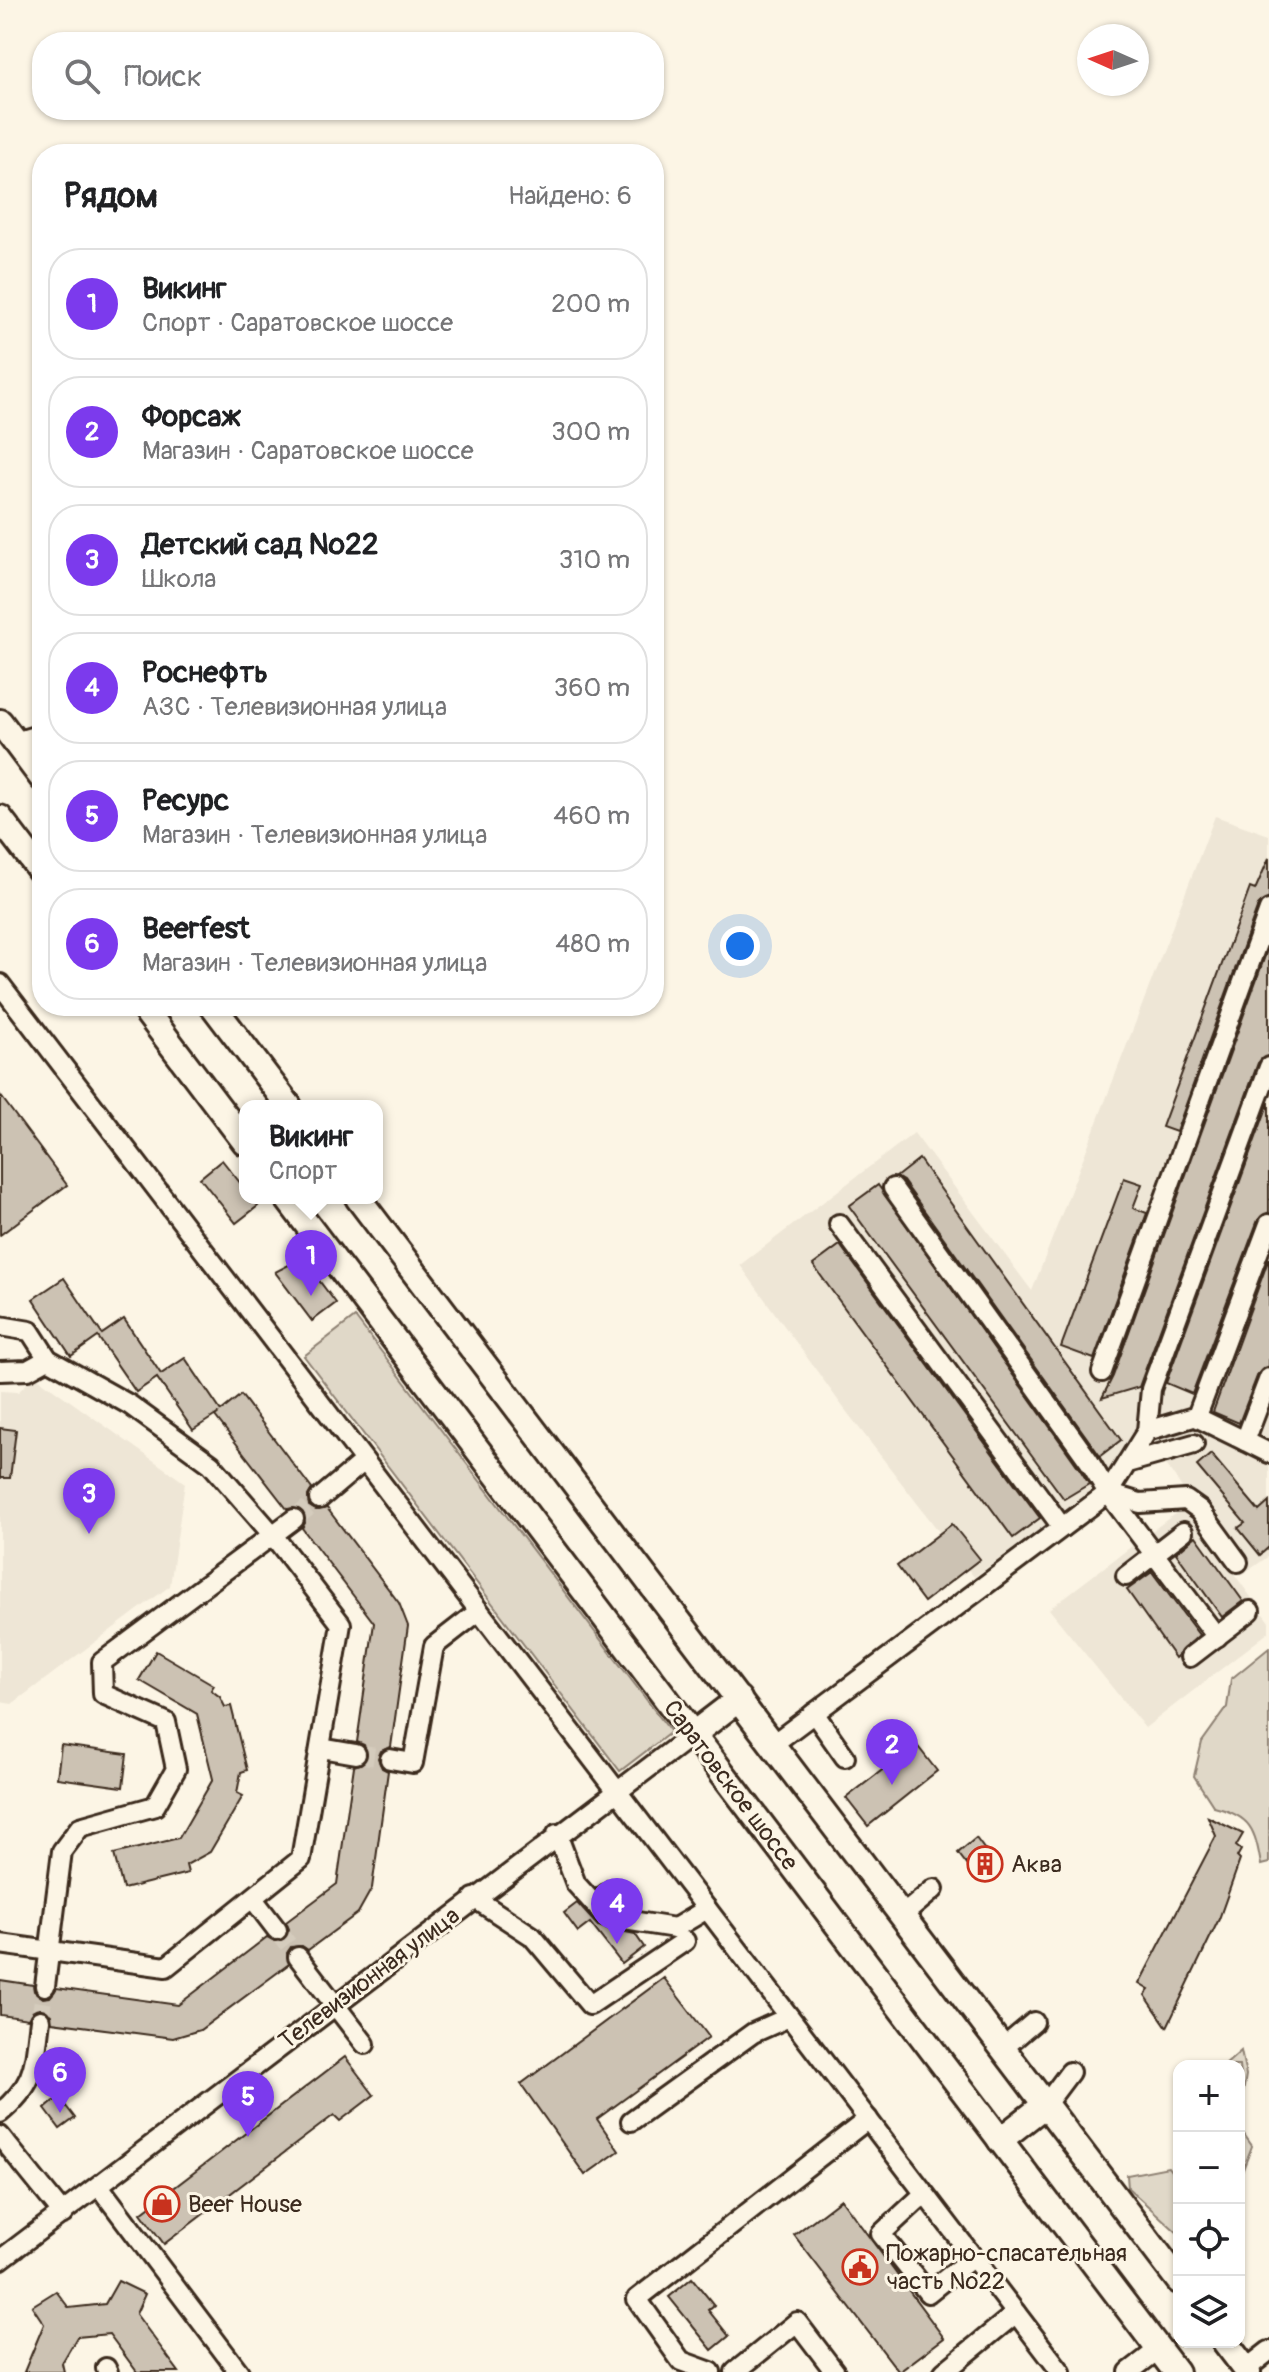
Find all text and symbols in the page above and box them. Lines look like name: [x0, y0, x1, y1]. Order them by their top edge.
north arrow: [1077, 24, 1149, 96]
search box: [32, 32, 664, 120]
icon: search: [60, 54, 104, 98]
text: Поиск: [124, 58, 202, 95]
text: Рядом: [64, 175, 158, 218]
text: Найдено: 6: [508, 180, 632, 212]
text: Викинг: [142, 270, 226, 307]
text: 1: [87, 288, 97, 320]
text: 200 m: [551, 288, 630, 320]
text: Спорт · Саратовское шоссе: [142, 307, 453, 339]
text: Форсаж: [142, 398, 241, 435]
text: 2: [85, 416, 99, 448]
text: 300 m: [551, 416, 630, 448]
text: Магазин · Саратовское шоссе: [142, 435, 473, 467]
text: Детский сад №22: [142, 526, 378, 563]
text: 3: [85, 544, 99, 576]
text: 310 m: [559, 544, 630, 576]
text: Школа: [142, 563, 216, 595]
text: Роснефть: [142, 654, 268, 691]
text: 4: [84, 672, 100, 704]
text: 360 m: [554, 672, 630, 704]
text: АЗС · Телевизионная улица: [142, 691, 447, 723]
text: Ресурс: [142, 782, 229, 819]
text: 5: [85, 800, 99, 832]
text: 460 m: [553, 800, 630, 832]
text: Магазин · Телевизионная улица: [142, 819, 487, 851]
text: Beerfest: [142, 910, 250, 947]
your location: [720, 926, 760, 966]
text: 6: [84, 928, 100, 960]
text: 480 m: [555, 928, 630, 960]
text: Магазин · Телевизионная улица: [142, 947, 487, 979]
popup: [239, 1100, 383, 1204]
text: Викинг: [269, 1118, 353, 1155]
text: Спорт: [269, 1155, 337, 1187]
pin: 1: [285, 1230, 337, 1296]
pin: 3: [63, 1468, 115, 1534]
street label: Саратовское шоссе: [657, 1694, 804, 1876]
pin: 2: [866, 1719, 918, 1785]
building icon: Аква: [966, 1845, 1004, 1883]
place label: Аква: [1011, 1850, 1062, 1879]
pin: 4: [591, 1878, 643, 1944]
street label: Телевизионная улица: [273, 1901, 465, 2056]
pin: 6: [34, 2047, 86, 2113]
map controls: [1173, 2060, 1245, 2348]
button: +: [1173, 2060, 1245, 2132]
pin: 5: [222, 2071, 274, 2137]
button: −: [1173, 2132, 1245, 2204]
shop icon: Beer House: [143, 2185, 181, 2223]
place label: Beer House: [188, 2190, 302, 2219]
button: locate: [1173, 2204, 1245, 2276]
place label: Пожарно-спасательная часть №22: [886, 2239, 1127, 2296]
public building icon: Пожарно-спасательная часть №22: [841, 2248, 879, 2286]
button: layers: [1173, 2276, 1245, 2348]

